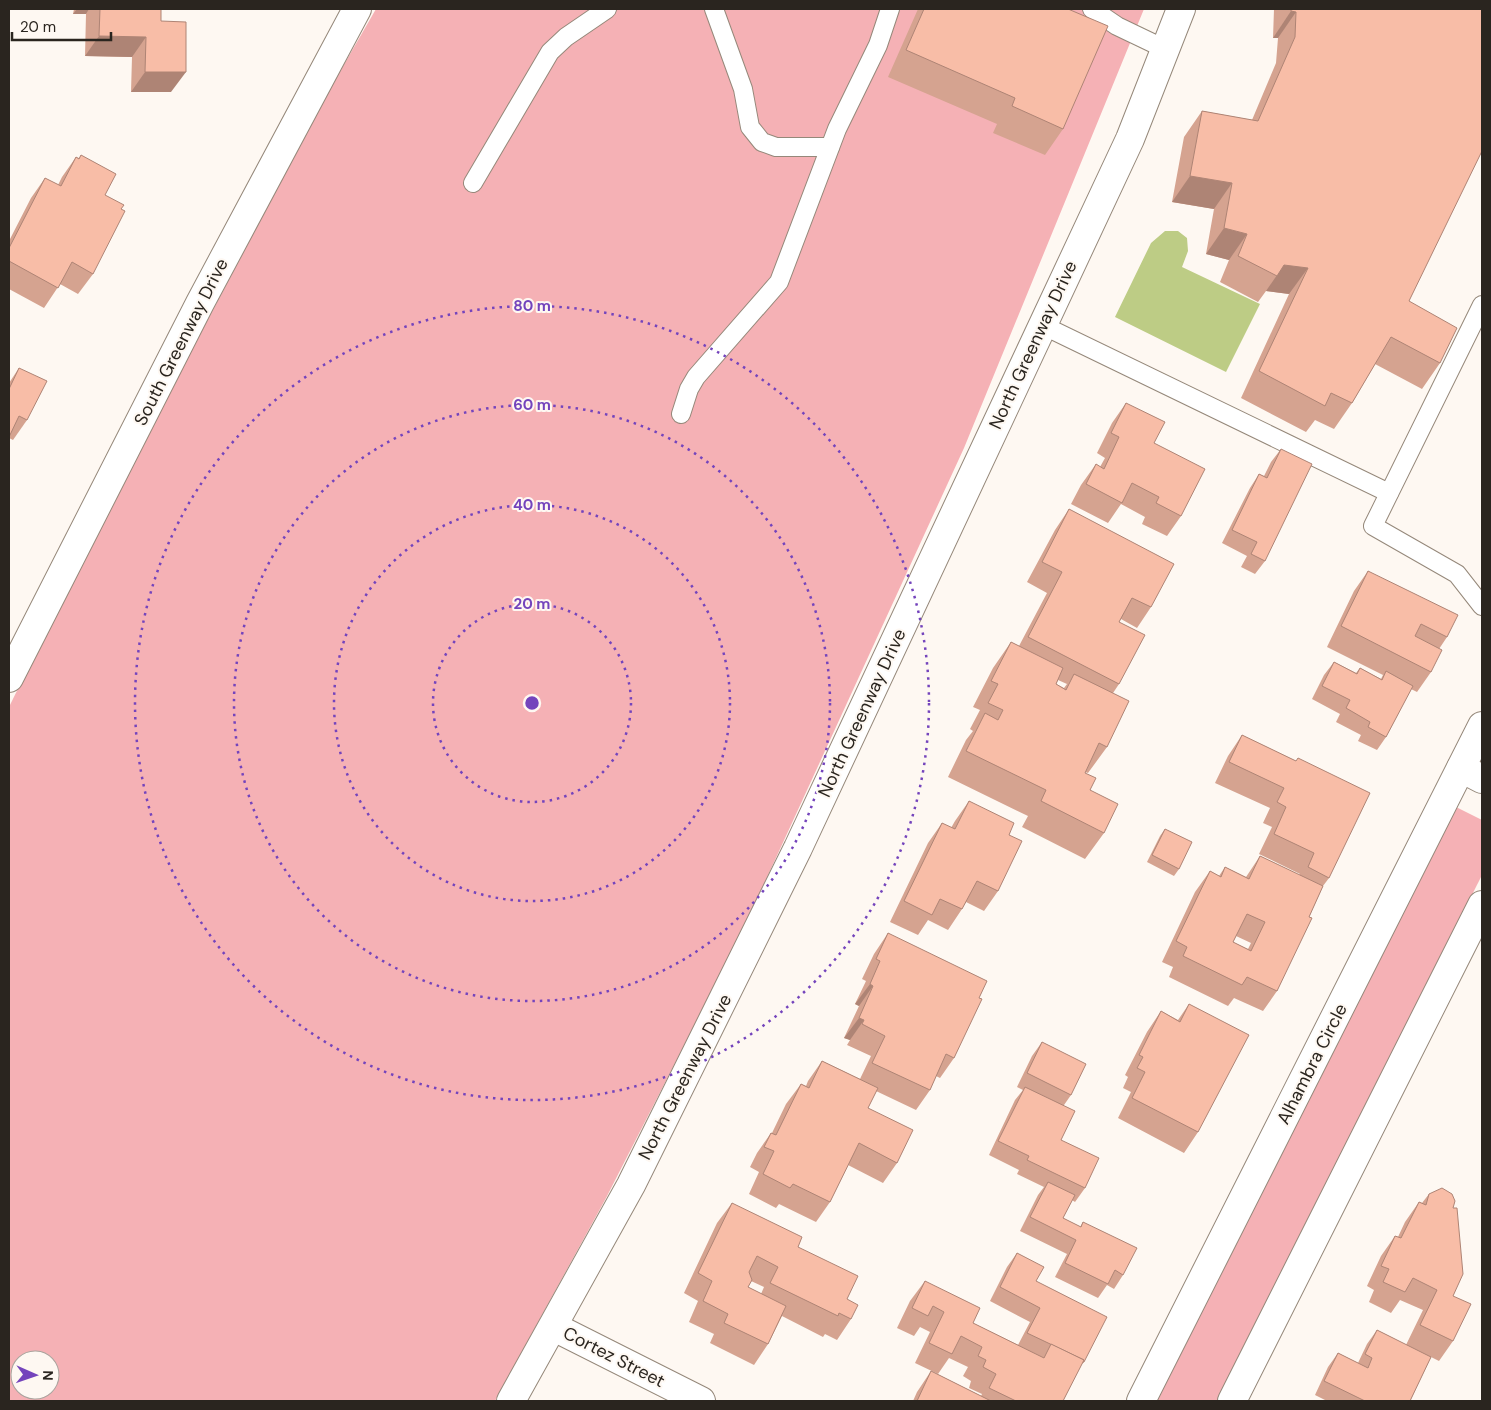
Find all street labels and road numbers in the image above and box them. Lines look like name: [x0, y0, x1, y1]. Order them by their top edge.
street label: South Greenway Drive: [128, 254, 234, 430]
street label: North Greenway Drive: [983, 257, 1083, 433]
street label: North Greenway Drive: [812, 625, 912, 801]
street label: North Greenway Drive: [633, 990, 737, 1164]
street label: Alhambra Circle: [1271, 999, 1353, 1129]
street label: Cortez Street: [559, 1321, 669, 1393]

